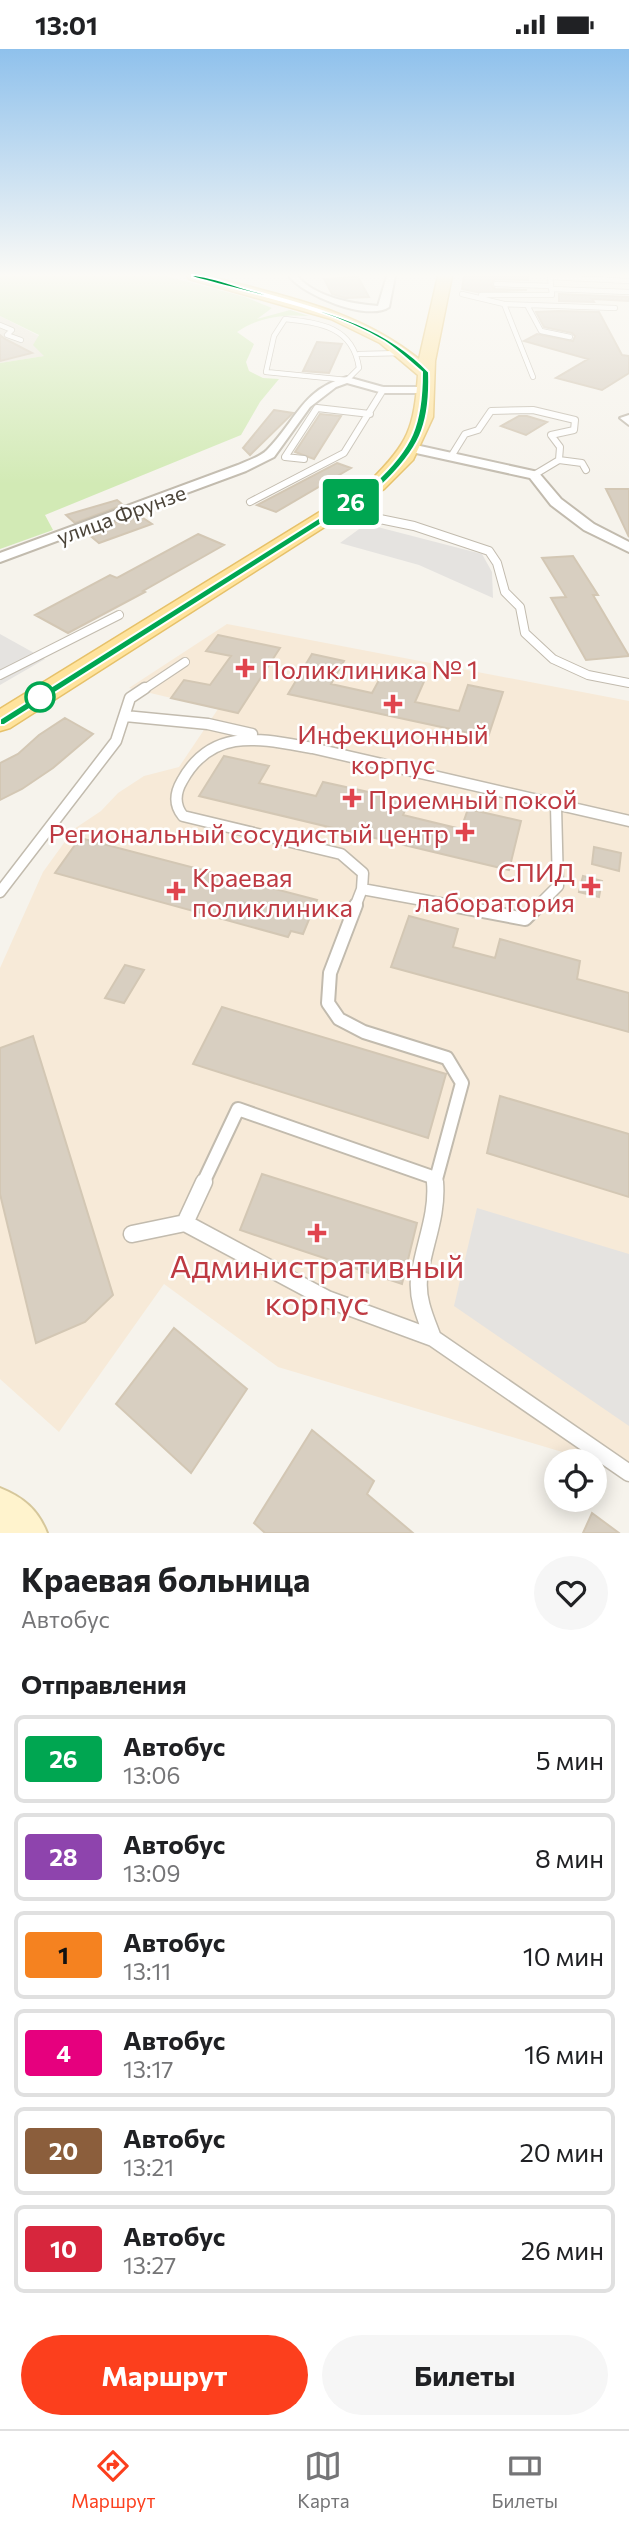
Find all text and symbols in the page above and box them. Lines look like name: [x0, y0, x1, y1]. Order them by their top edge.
text: 13:01: [35, 9, 98, 40]
street label: улица Фрунзе: [53, 479, 189, 549]
line badge: 26: [320, 479, 382, 525]
text: 26: [337, 487, 365, 516]
place label: Поликлиника № 1: [261, 653, 478, 684]
marker: Поликлиника № 1: [235, 658, 255, 678]
unlabelled marker: [25, 682, 55, 712]
marker: Инфекционный корпус: [383, 694, 403, 714]
place label: Инфекционный корпус: [297, 718, 489, 779]
place label: Приемный покой: [368, 783, 577, 814]
marker: Приемный покой: [342, 788, 362, 808]
place label: Региональный сосудистый центр: [49, 817, 449, 848]
marker: Региональный сосудистый центр: [455, 822, 475, 842]
place label: СПИД лаборатория: [415, 856, 575, 917]
place label: Краевая поликлиника: [192, 861, 353, 922]
marker: СПИД лаборатория: [581, 876, 601, 896]
marker: Краевая поликлиника: [166, 881, 186, 901]
marker: Административный корпус: [307, 1223, 327, 1243]
place label: Административный корпус: [170, 1245, 464, 1322]
map controls: [544, 1449, 607, 1512]
button: locate: [544, 1449, 607, 1512]
button: heart: [534, 1556, 608, 1630]
text: Краевая больница: [21, 1558, 310, 1599]
text: Автобус: [21, 1605, 110, 1633]
text: Отправления: [21, 1668, 187, 1699]
text: Автобус: [123, 1730, 225, 1761]
text: 26: [49, 1744, 78, 1773]
text: 5 мин: [536, 1744, 604, 1775]
text: 13:06: [123, 1761, 180, 1789]
text: Автобус: [123, 1828, 225, 1859]
text: 28: [49, 1842, 78, 1871]
text: 8 мин: [535, 1842, 604, 1873]
text: 13:09: [123, 1859, 180, 1887]
text: Автобус: [123, 1926, 225, 1957]
text: 1: [58, 1940, 69, 1969]
text: 10 мин: [523, 1940, 604, 1971]
text: 13:11: [123, 1957, 171, 1985]
text: Автобус: [123, 2024, 225, 2055]
text: 4: [56, 2038, 71, 2067]
text: 16 мин: [524, 2038, 604, 2069]
text: 13:17: [123, 2055, 173, 2083]
text: Автобус: [123, 2122, 225, 2153]
text: 20: [49, 2136, 78, 2165]
text: 20 мин: [519, 2136, 604, 2167]
text: 13:21: [123, 2153, 174, 2181]
text: Автобус: [123, 2220, 225, 2251]
text: 10: [50, 2234, 77, 2263]
text: 26 мин: [521, 2234, 604, 2265]
text: 13:27: [123, 2251, 176, 2279]
button: Маршрут: [21, 2335, 308, 2415]
button: Билеты: [322, 2335, 608, 2415]
tab: Маршрут: [71, 2447, 155, 2512]
tab: Карта: [297, 2447, 350, 2512]
tab: Билеты: [492, 2447, 558, 2512]

